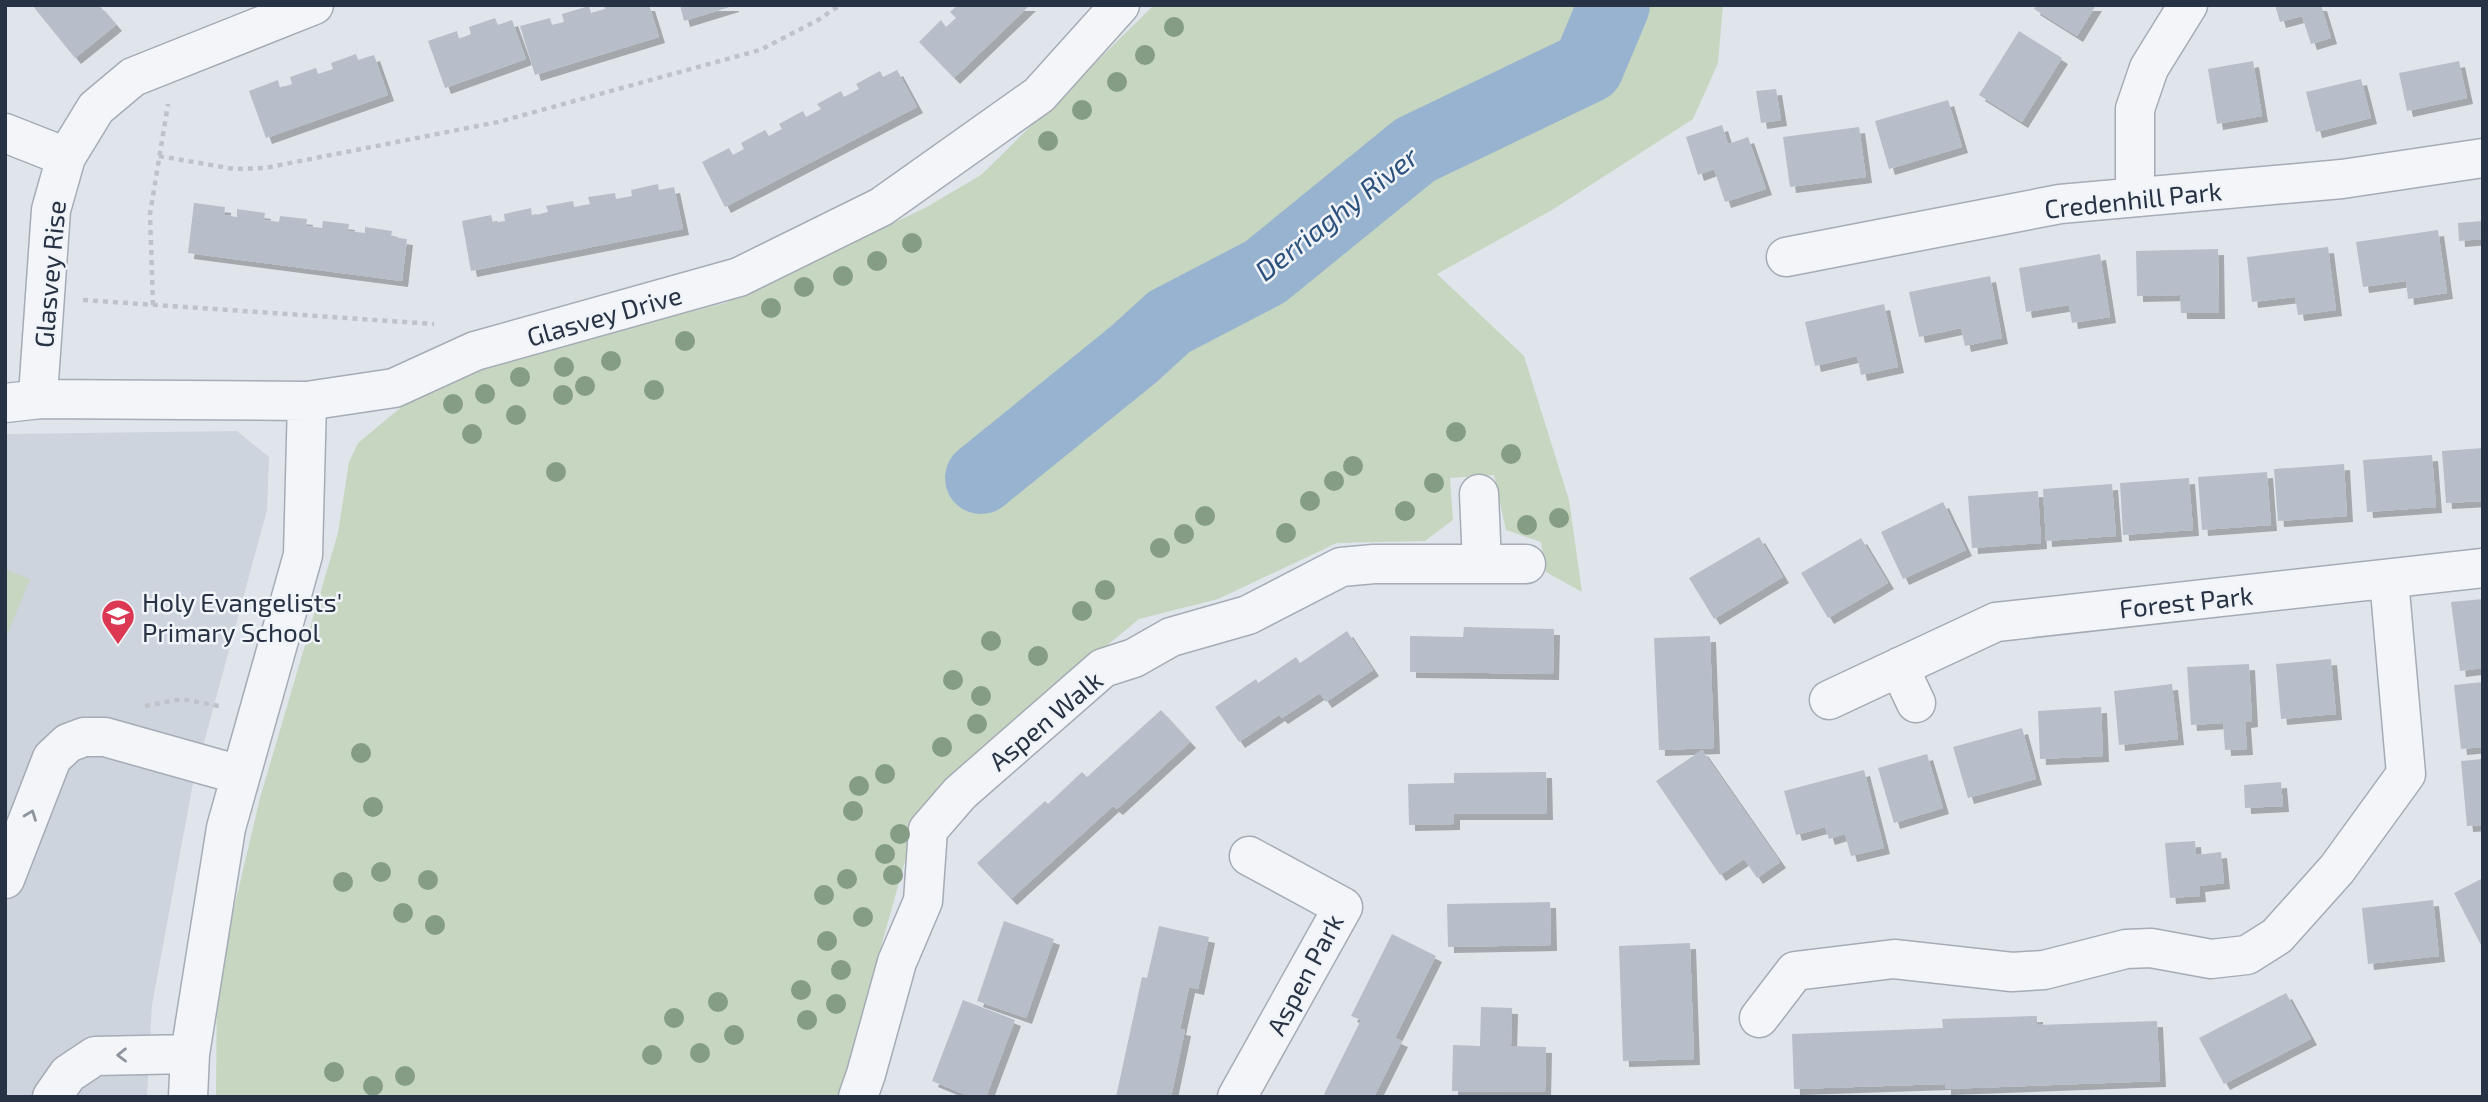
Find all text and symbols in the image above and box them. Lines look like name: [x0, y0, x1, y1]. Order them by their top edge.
water label: Derriaghy River: [1248, 138, 1425, 287]
street label: Credenhill Park: [2043, 174, 2223, 224]
street label: Glasvey Rise: [27, 199, 71, 349]
street label: Glasvey Drive: [523, 278, 685, 352]
street label: Forest Park: [2117, 579, 2255, 623]
place label: Holy Evangelists' Primary School: [142, 586, 342, 647]
school or university icon: Holy Evangelists' Primary School: [99, 597, 137, 646]
street label: Aspen Walk: [982, 664, 1108, 776]
one-way arrow: [22, 810, 36, 822]
street label: Aspen Park: [1259, 908, 1349, 1040]
one-way arrow: [116, 1048, 127, 1063]

